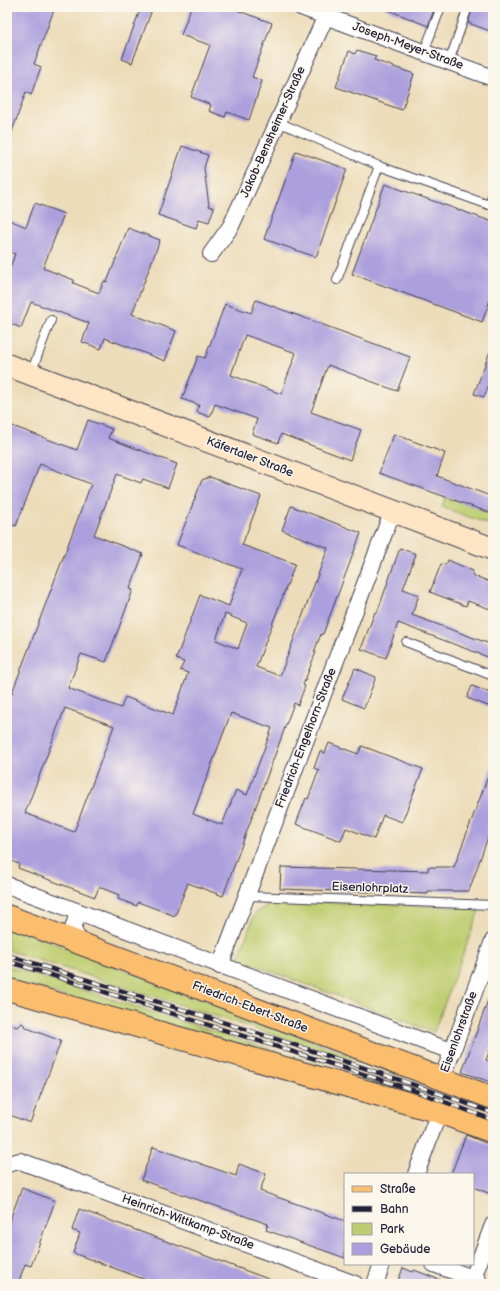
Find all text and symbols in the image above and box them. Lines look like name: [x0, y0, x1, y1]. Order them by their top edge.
street label: Joseph-Meyer-Straße: [350, 19, 466, 73]
street label: Jakob-Bensheimer-Straße: [237, 64, 309, 200]
street label: Käfertaler Straße: [204, 434, 296, 480]
street label: Friedrich-Engelhorn-Straße: [272, 666, 340, 810]
street label: Eisenlohrplatz: [331, 879, 409, 897]
street label: Friedrich-Ebert-Straße: [190, 978, 310, 1036]
street label: Eisenlohrstraße: [437, 989, 481, 1075]
legend: [344, 1173, 474, 1265]
text: Straße: [380, 1182, 416, 1197]
street label: Heinrich-Wittkamp-Straße: [120, 1191, 256, 1253]
text: Bahn: [380, 1202, 409, 1217]
text: Park: [380, 1222, 404, 1237]
text: Gebäude: [380, 1242, 430, 1257]

